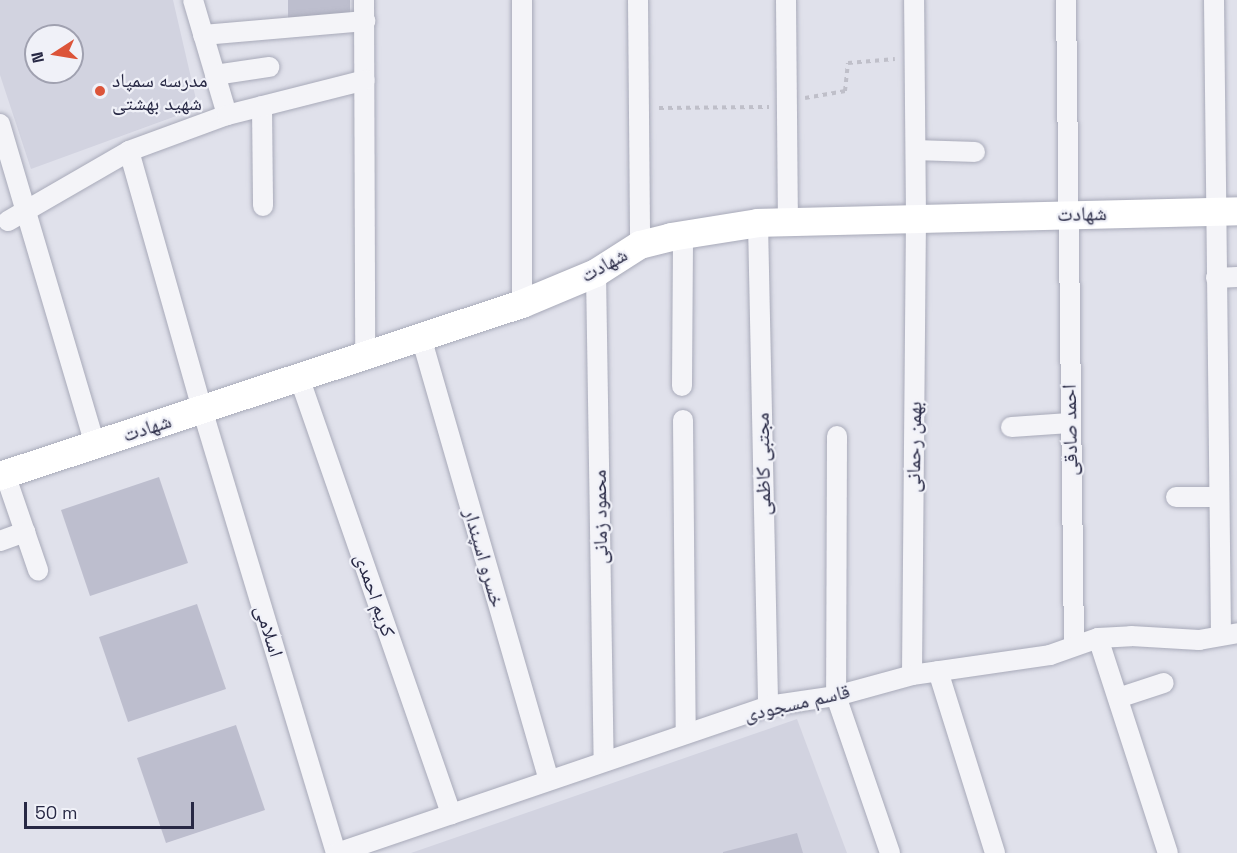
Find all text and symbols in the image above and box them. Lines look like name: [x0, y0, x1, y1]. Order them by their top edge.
north arrow: [24, 24, 84, 84]
text: N: [26, 50, 49, 65]
place label: مدرسه سمپاد شهید بهشتی: [112, 68, 208, 115]
marker: مدرسه سمپاد شهید بهشتی: [93, 84, 107, 98]
street label: شهادت: [1057, 202, 1107, 226]
street label: شهادت: [577, 242, 631, 288]
street label: احمد صادقی: [1057, 384, 1083, 476]
street label: بهمن رحمانی: [901, 401, 927, 493]
street label: شهادت: [120, 409, 174, 447]
street label: مجتبی کاظمی: [750, 412, 776, 516]
street label: محمود زمانی: [587, 469, 613, 565]
street label: خسرو اسپندار: [458, 506, 510, 610]
street label: کریم احمدی: [350, 550, 400, 640]
street label: اسلامی: [250, 602, 288, 660]
street label: قاسم مسجودی: [742, 679, 852, 727]
scale bar: [27, 790, 196, 828]
text: 50 m: [35, 801, 77, 824]

